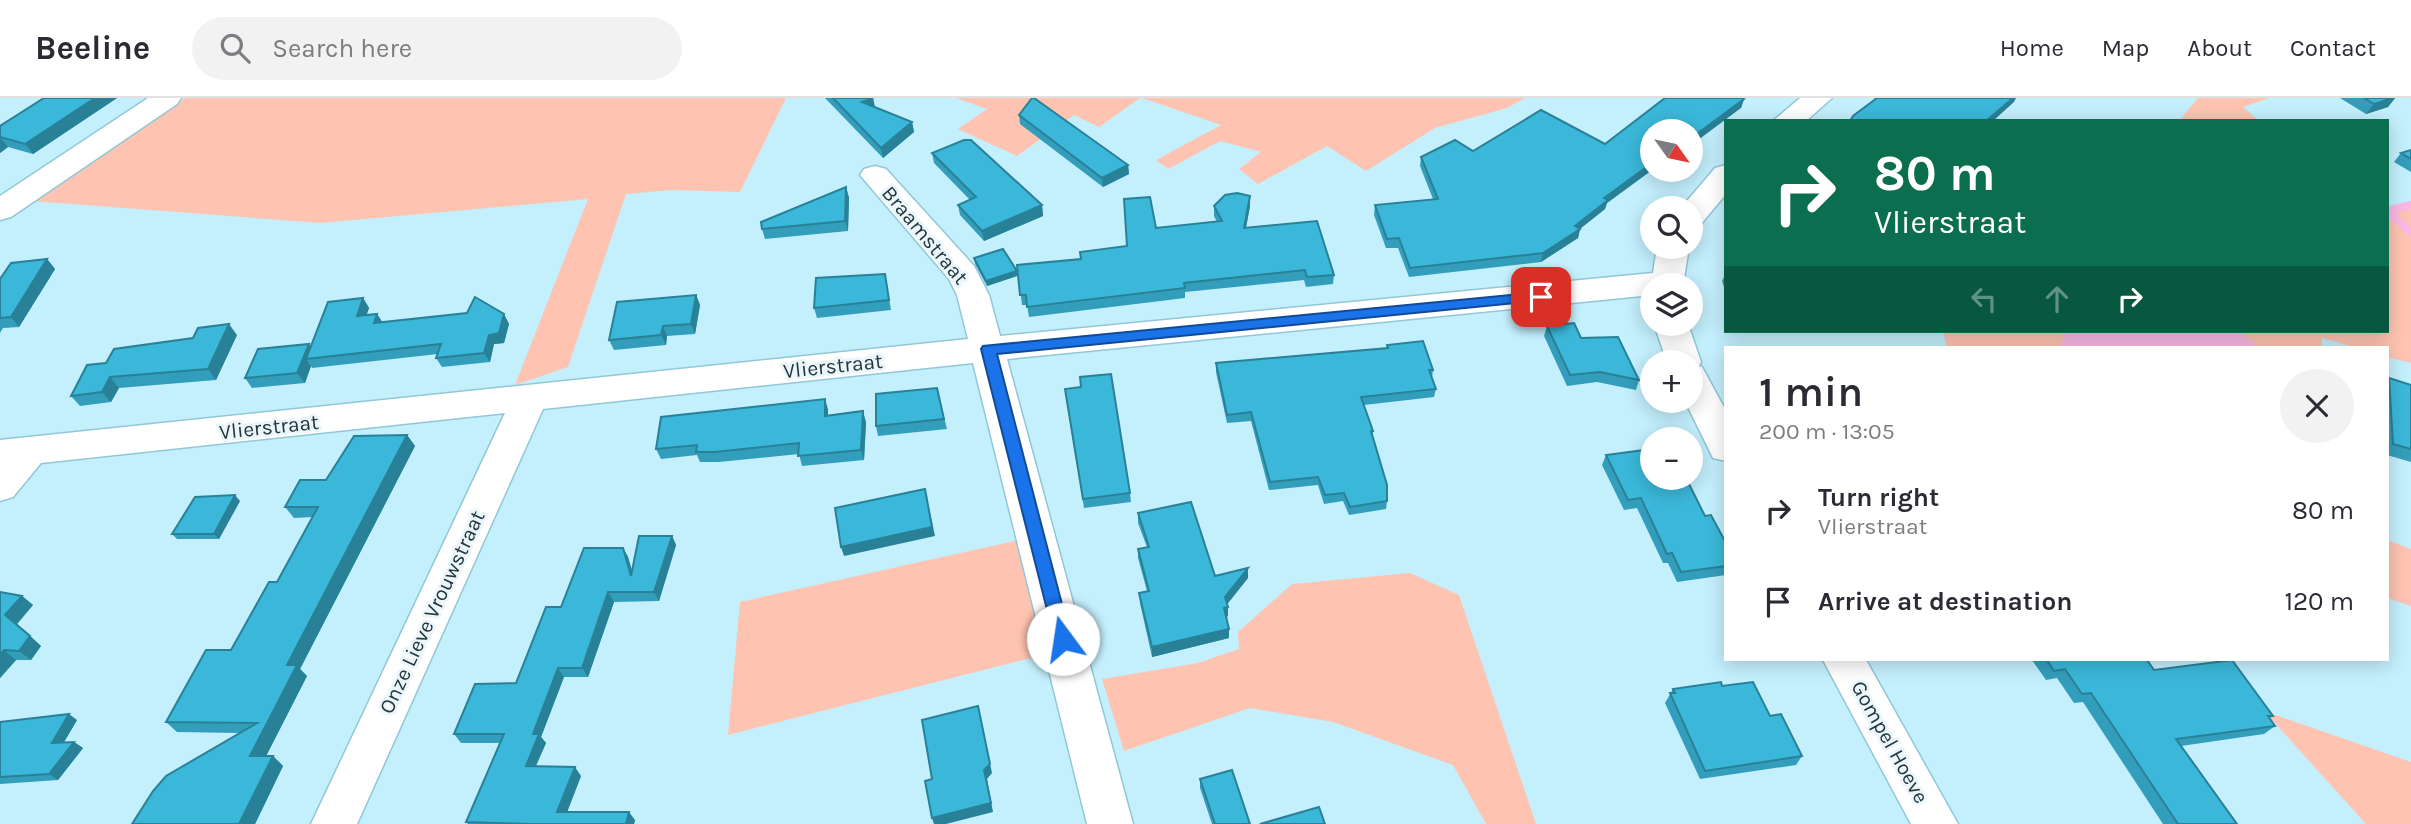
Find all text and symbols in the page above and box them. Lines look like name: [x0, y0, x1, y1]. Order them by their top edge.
search box: [192, 17, 682, 80]
text: Beeline: [35, 29, 150, 67]
icon: search: [216, 29, 254, 67]
text: Search here: [272, 33, 412, 64]
text: Home: [2000, 34, 2064, 62]
text: Map: [2102, 34, 2149, 62]
text: About: [2187, 34, 2252, 62]
text: Contact: [2290, 34, 2376, 62]
north arrow: [1640, 119, 1703, 182]
map controls: [1640, 119, 1703, 490]
text: 80 m: [1874, 145, 1996, 202]
icon: right: [1759, 147, 1850, 238]
street label: Braamstraat: [877, 181, 973, 289]
button: search: [1640, 196, 1703, 259]
text: Vlierstraat: [1874, 204, 2026, 241]
pin: [1511, 267, 1571, 327]
button: layers: [1640, 273, 1703, 336]
icon: arrive: [1522, 278, 1560, 316]
icon: left: [1965, 280, 2003, 318]
icon: ahead: [2038, 280, 2076, 318]
icon: right: [2111, 280, 2149, 318]
street label: Vlierstraat: [782, 349, 884, 383]
button: +: [1640, 350, 1703, 413]
text: 1 min: [1759, 367, 1863, 417]
button: close: [2280, 369, 2354, 443]
street label: Vlierstraat: [218, 410, 320, 444]
text: 200 m · 13:05: [1759, 418, 1895, 445]
button: −: [1640, 427, 1703, 490]
text: Turn right: [1818, 482, 1939, 513]
icon: right: [1759, 492, 1797, 530]
text: 80 m: [2292, 495, 2354, 526]
street label: Onze Lieve Vrouwstraat: [374, 507, 490, 717]
text: Vlierstraat: [1818, 513, 1927, 540]
icon: arrive: [1759, 583, 1797, 621]
text: Arrive at destination: [1818, 586, 2072, 617]
text: 120 m: [2284, 586, 2354, 617]
position arrow: [1026, 602, 1100, 676]
street label: Gompel Hoeve: [1846, 677, 1934, 807]

